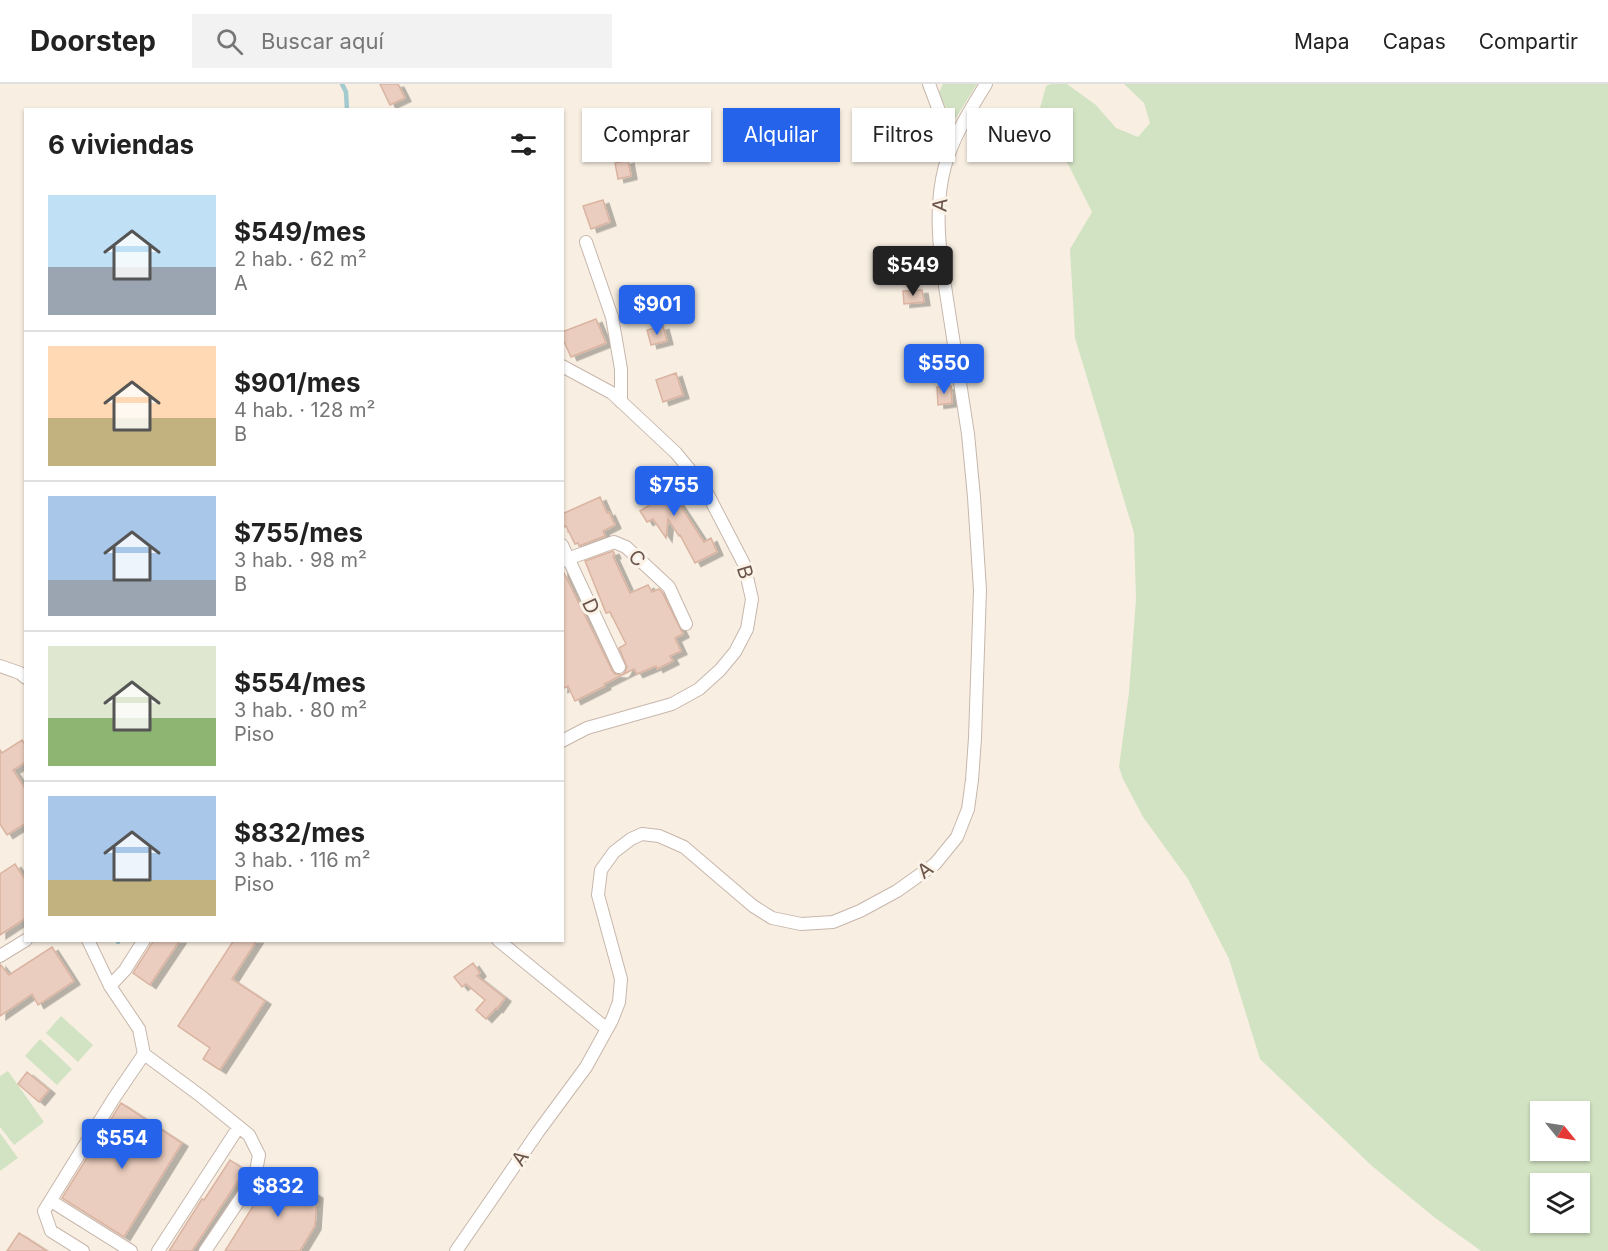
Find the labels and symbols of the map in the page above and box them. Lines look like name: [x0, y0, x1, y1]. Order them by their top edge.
street label: A: [927, 197, 953, 213]
pin: $549: [877, 246, 949, 297]
pin: $901: [621, 285, 693, 336]
pin: $550: [908, 344, 980, 395]
pin: $755: [638, 466, 710, 517]
street label: C: [623, 544, 651, 572]
street label: B: [732, 562, 758, 582]
street label: D: [577, 594, 605, 618]
street label: A: [912, 856, 938, 884]
north arrow: [1530, 1101, 1590, 1161]
pin: $554: [86, 1119, 158, 1170]
street label: A: [506, 1145, 534, 1171]
pin: $832: [242, 1167, 314, 1218]

